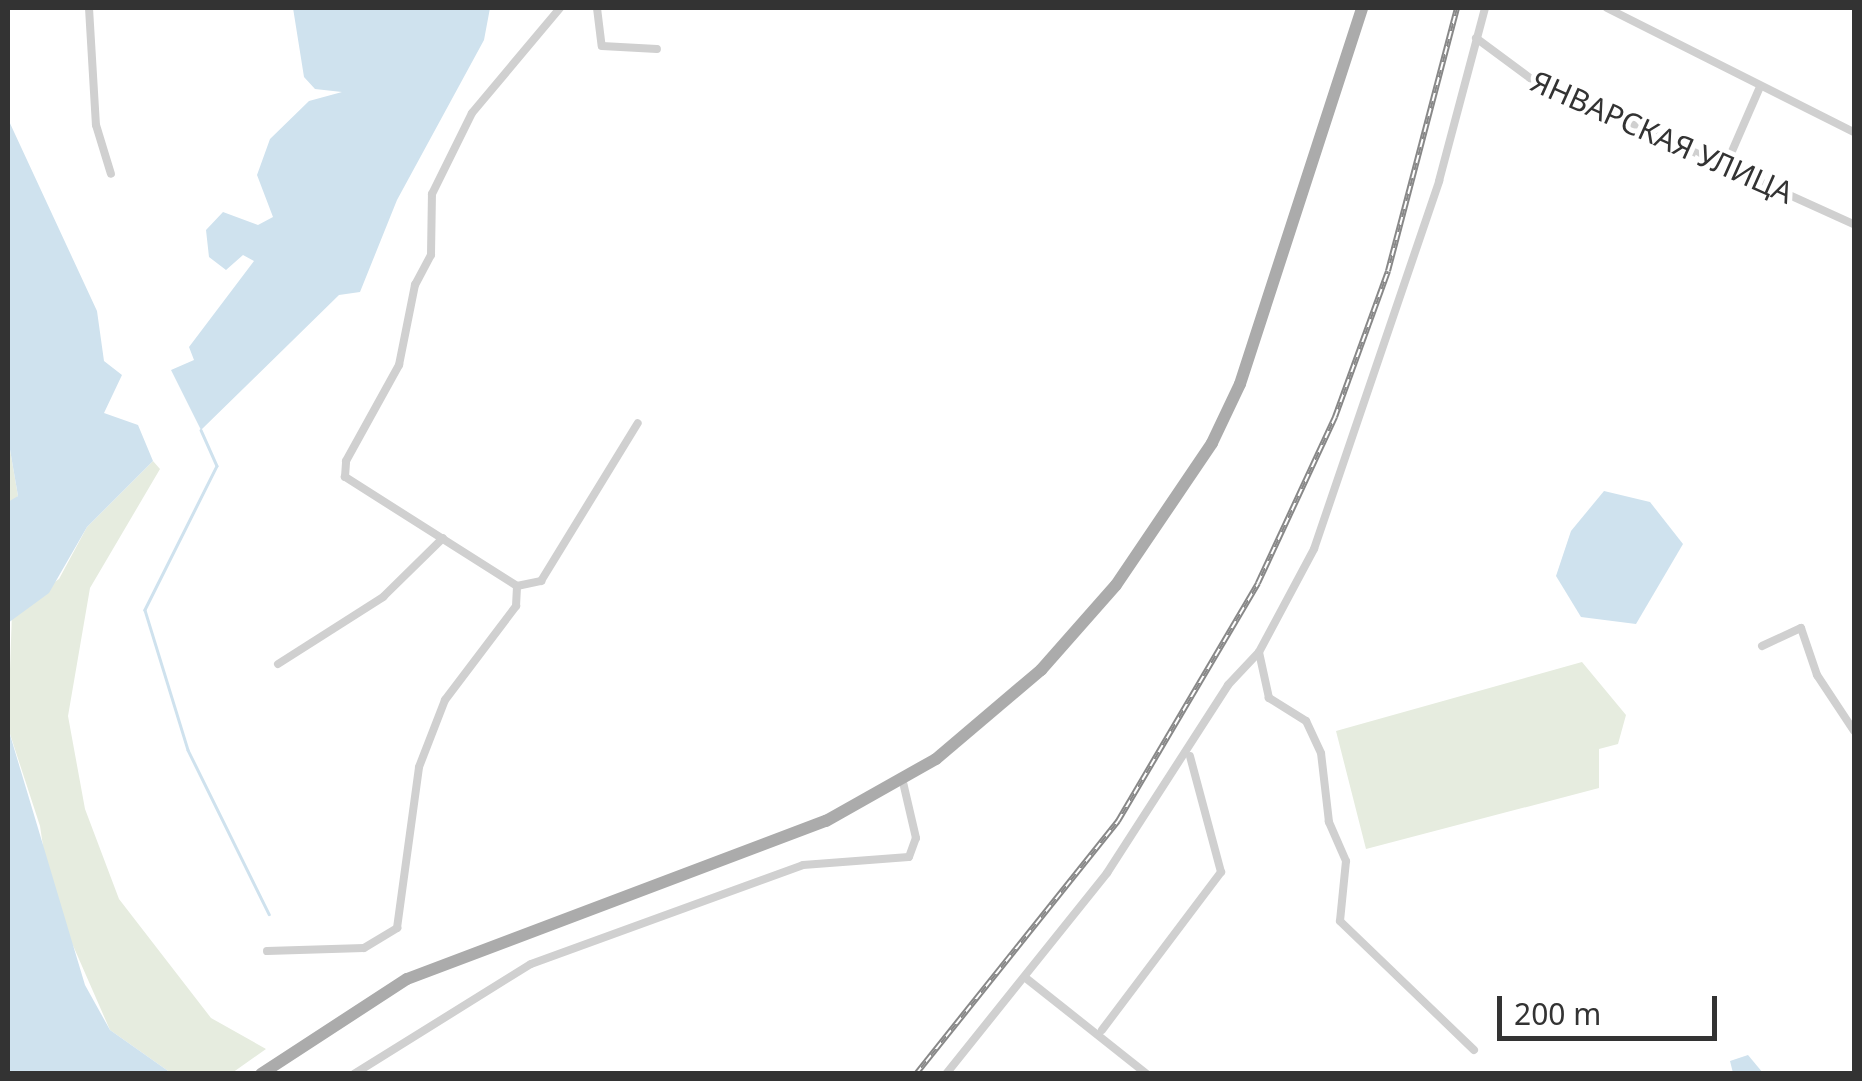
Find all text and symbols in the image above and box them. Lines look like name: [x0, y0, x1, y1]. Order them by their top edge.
street label: ЯНВАРСКАЯ УЛИЦА: [1525, 63, 1799, 211]
scale bar: [1502, 976, 1722, 1038]
text: 200 m: [1514, 993, 1601, 1034]

